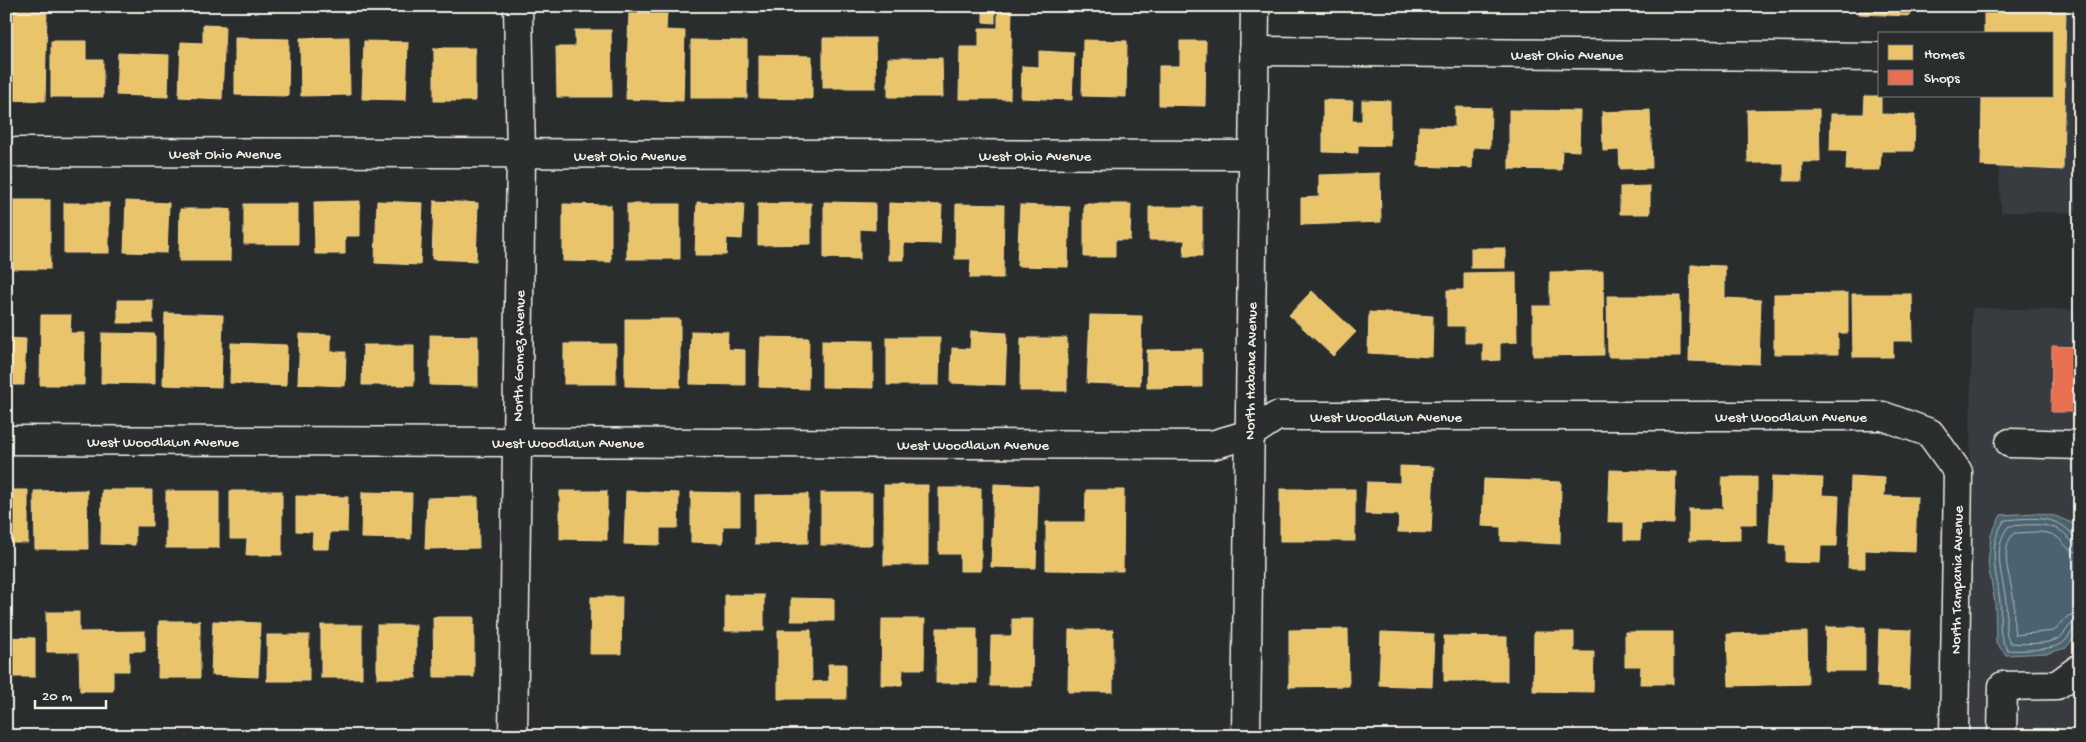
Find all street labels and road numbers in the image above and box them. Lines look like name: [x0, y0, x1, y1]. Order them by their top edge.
street label: West Ohio Avenue: [1511, 47, 1623, 65]
street label: West Ohio Avenue: [169, 146, 281, 164]
street label: West Ohio Avenue: [574, 148, 686, 166]
street label: West Ohio Avenue: [979, 148, 1091, 166]
street label: North Gomez Avenue: [510, 290, 530, 422]
street label: North Habana Avenue: [1242, 302, 1262, 440]
street label: West Woodlawn Avenue: [1310, 409, 1462, 427]
street label: West Woodlawn Avenue: [1715, 409, 1867, 427]
street label: West Woodlawn Avenue: [87, 434, 239, 452]
street label: West Woodlawn Avenue: [492, 435, 644, 453]
street label: West Woodlawn Avenue: [897, 437, 1049, 455]
street label: North Tampania Avenue: [1948, 505, 1968, 654]

